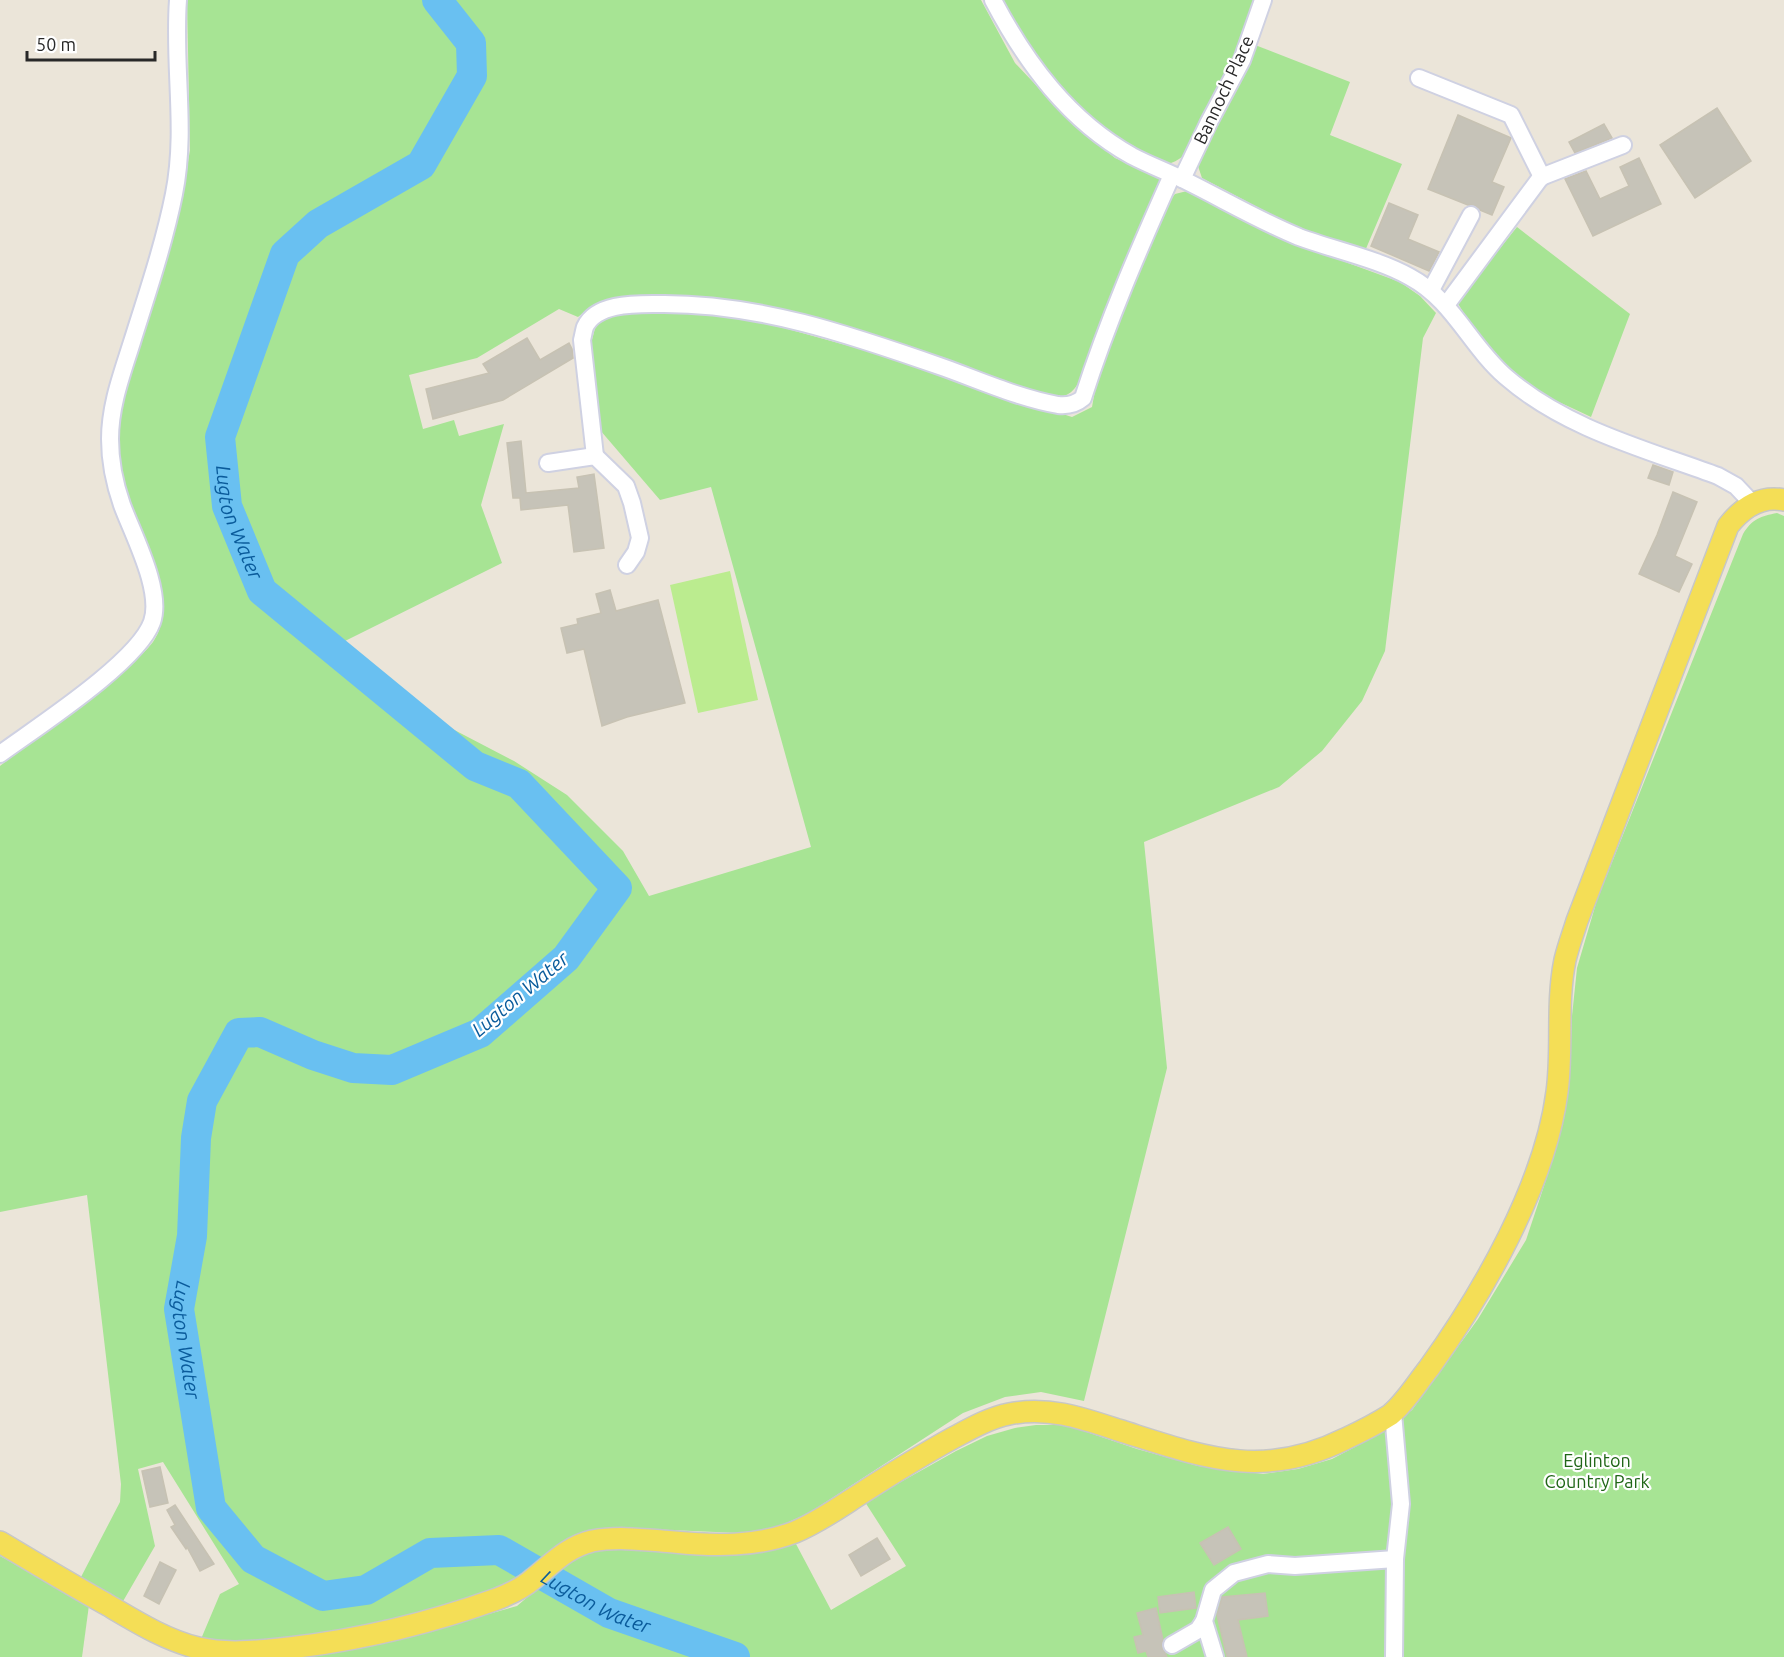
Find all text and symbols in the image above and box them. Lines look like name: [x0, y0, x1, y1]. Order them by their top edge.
scale bar: [27, 24, 154, 62]
street label: Bannoch Place: [1189, 32, 1257, 147]
text: 50 m: [36, 34, 76, 54]
water label: Lugton Water: [212, 464, 268, 584]
water label: Lugton Water: [467, 946, 574, 1041]
water label: Lugton Water: [168, 1279, 206, 1402]
park label: Eglinton Country Park: [1545, 1450, 1649, 1491]
water label: Lugton Water: [538, 1565, 655, 1638]

